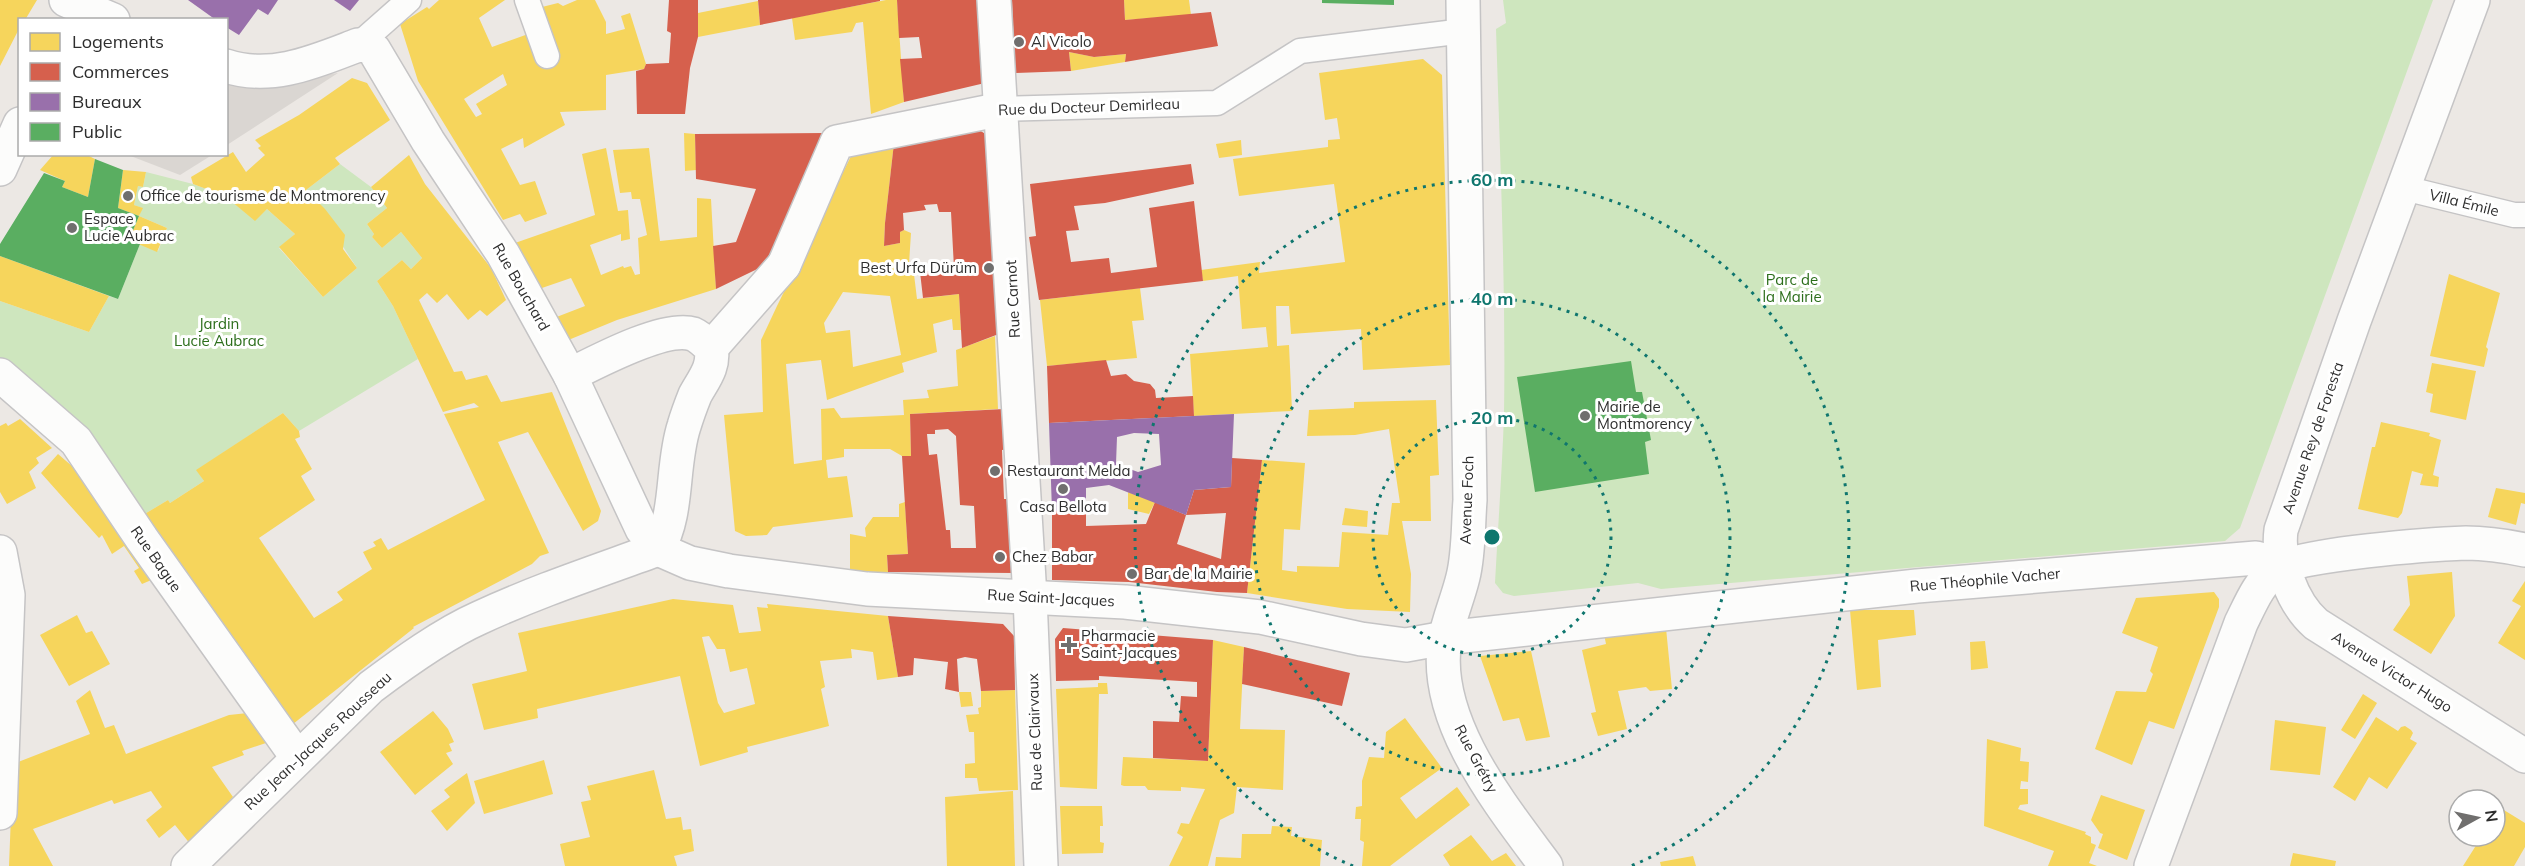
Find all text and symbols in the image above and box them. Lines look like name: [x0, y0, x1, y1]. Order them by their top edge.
legend: [18, 18, 228, 156]
text: Logements: [72, 30, 164, 53]
place label: Al Vicolo: [1031, 32, 1092, 51]
marker: Al Vicolo: [1012, 35, 1026, 49]
text: Commerces: [72, 60, 169, 83]
text: Bureaux: [72, 90, 142, 113]
street label: Rue du Docteur Demirleau: [998, 94, 1180, 119]
text: Public: [72, 120, 122, 143]
text: 60 m: [1471, 168, 1513, 191]
street label: Villa Émile: [2427, 185, 2501, 220]
place label: Office de tourisme de Montmorency: [140, 186, 386, 205]
marker: Office de tourisme de Montmorency: [121, 189, 135, 203]
place label: Espace Lucie Aubrac: [84, 209, 174, 245]
marker: Espace Lucie Aubrac: [65, 221, 79, 235]
street label: Rue Bouchard: [489, 240, 554, 334]
place label: Best Urfa Dürüm: [860, 258, 977, 277]
street label: Rue Carnot: [1001, 260, 1024, 339]
marker: Best Urfa Dürüm: [982, 261, 996, 275]
park label: Parc de la Mairie: [1762, 270, 1822, 306]
text: 40 m: [1471, 287, 1513, 310]
park label: Jardin Lucie Aubrac: [174, 314, 264, 350]
street label: Avenue Rey de Foresta: [2278, 359, 2347, 516]
place label: Mairie de Montmorency: [1597, 397, 1692, 433]
text: 20 m: [1471, 406, 1513, 429]
marker: Mairie de Montmorency: [1578, 409, 1592, 423]
street label: Avenue Foch: [1455, 455, 1478, 545]
place label: Restaurant Melda: [1007, 461, 1131, 480]
marker: Restaurant Melda: [988, 464, 1002, 478]
marker: Casa Bellota: [1056, 482, 1070, 496]
place label: Casa Bellota: [1019, 497, 1107, 516]
street label: Rue Bague: [127, 522, 186, 595]
centre of rings: [1482, 527, 1502, 547]
place label: Chez Babar: [1012, 547, 1094, 566]
marker: Chez Babar: [993, 550, 1007, 564]
street label: Rue Théophile Vacher: [1909, 563, 2062, 596]
place label: Bar de la Mairie: [1144, 564, 1253, 583]
marker: Bar de la Mairie: [1125, 567, 1139, 581]
street label: Rue Saint-Jacques: [987, 585, 1115, 610]
place label: Pharmacie Saint-Jacques: [1081, 626, 1177, 662]
street label: Avenue Victor Hugo: [2329, 627, 2456, 716]
marker: Pharmacie Saint-Jacques: [1062, 638, 1076, 652]
street label: Rue Jean-Jacques Rousseau: [240, 667, 395, 814]
street label: Rue de Clairvaux: [1023, 673, 1046, 791]
street label: Rue Grétry: [1451, 721, 1502, 796]
north arrow: [2447, 788, 2507, 848]
text: N: [2481, 809, 2503, 823]

